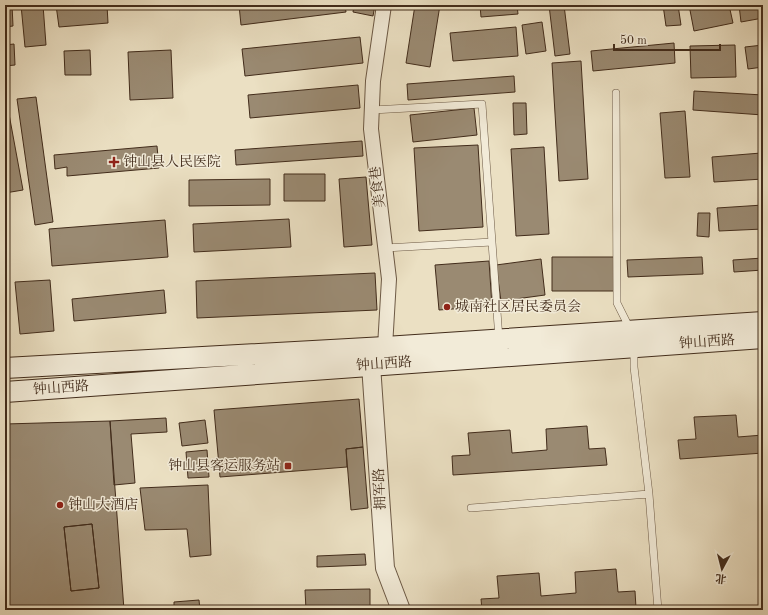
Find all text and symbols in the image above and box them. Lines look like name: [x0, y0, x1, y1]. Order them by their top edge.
scale bar: [614, 26, 720, 52]
text: 50 m: [620, 34, 647, 47]
place label: 钟山县人民医院: [123, 154, 221, 169]
marker: 钟山县人民医院: [108, 156, 120, 168]
street label: 美食巷: [368, 165, 388, 209]
place label: 城南社区居民委员会: [455, 299, 581, 314]
marker: 城南社区居民委员会: [442, 302, 452, 312]
street label: 钟山西路: [679, 332, 735, 351]
street label: 钟山西路: [356, 354, 412, 373]
street label: 钟山西路: [33, 378, 89, 397]
place label: 钟山县客运服务站: [168, 458, 280, 473]
marker: 钟山县客运服务站: [283, 461, 293, 471]
street label: 拥军路: [371, 468, 388, 510]
place label: 钟山大酒店: [68, 497, 138, 512]
marker: 钟山大酒店: [55, 500, 65, 510]
north arrow: [702, 549, 742, 589]
text: 北: [715, 571, 727, 585]

